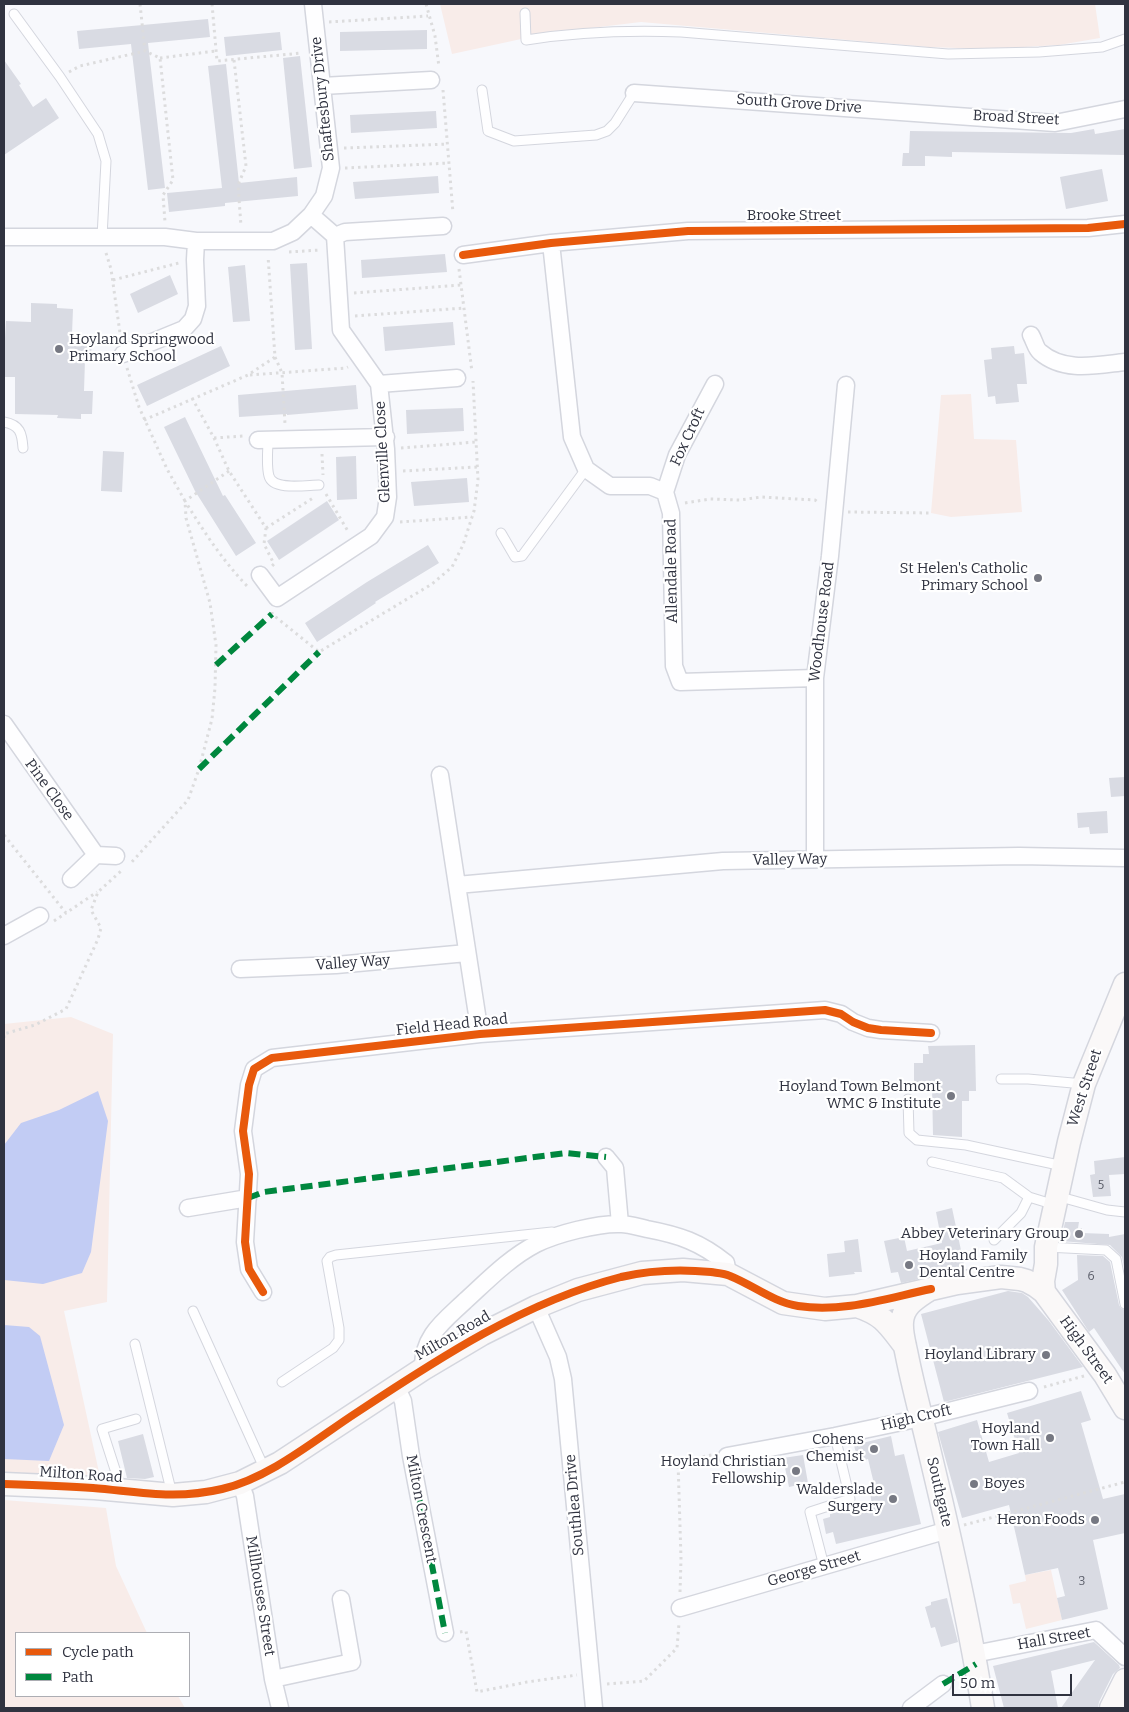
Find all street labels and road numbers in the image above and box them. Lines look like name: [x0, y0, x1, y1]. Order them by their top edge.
street label: Shaftesbury Drive: [308, 36, 338, 162]
street label: South Grove Drive: [736, 91, 862, 117]
street label: Broad Street: [972, 107, 1060, 129]
street label: Brooke Street: [747, 207, 841, 225]
street label: Glenville Close: [371, 401, 395, 503]
street label: Fox Croft: [667, 405, 709, 469]
street label: Allendale Road: [662, 519, 682, 623]
street label: Woodhouse Road: [806, 561, 838, 683]
street label: Pine Close: [21, 756, 77, 824]
street label: Valley Way: [753, 850, 827, 870]
street label: Valley Way: [315, 951, 391, 975]
street label: Field Head Road: [395, 1010, 509, 1040]
street label: West Street: [1064, 1047, 1106, 1129]
street label: Milton Road: [412, 1307, 494, 1365]
street label: High Street: [1055, 1313, 1117, 1387]
street label: High Croft: [879, 1401, 953, 1435]
street label: Milton Crescent: [402, 1453, 440, 1565]
street label: Southlea Drive: [562, 1453, 588, 1557]
street label: Southgate: [922, 1455, 956, 1529]
street label: Milton Road: [39, 1463, 123, 1487]
street label: Millhouses Street: [242, 1535, 278, 1657]
street label: George Street: [765, 1547, 863, 1591]
street label: Hall Street: [1016, 1624, 1092, 1654]

